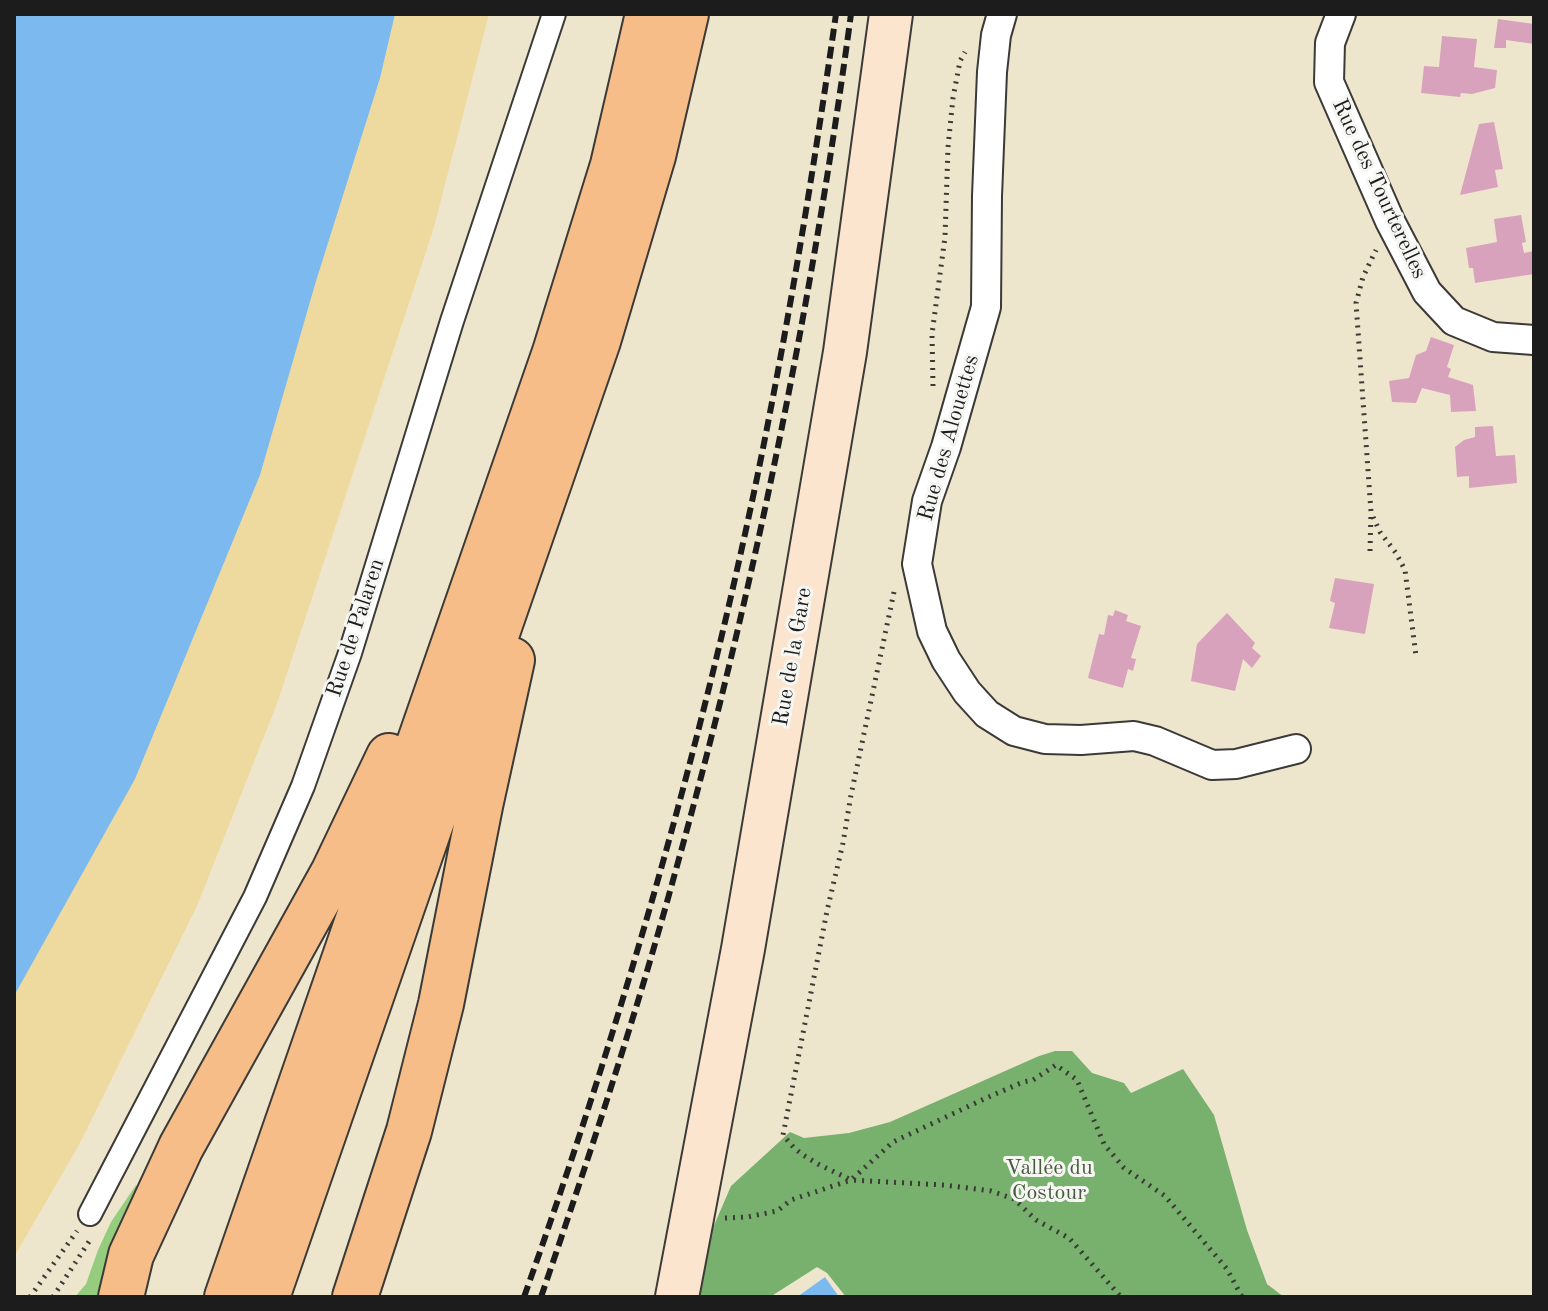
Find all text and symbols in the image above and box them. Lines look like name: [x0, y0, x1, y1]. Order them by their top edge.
street label: Rue des Tourterelles: [1326, 95, 1432, 283]
street label: Rue des Alouettes: [913, 352, 985, 524]
street label: Rue de Palaren: [321, 555, 391, 701]
street label: Rue de la Gare: [768, 586, 818, 728]
park label: Vallée du Costour: [1005, 1155, 1093, 1206]

